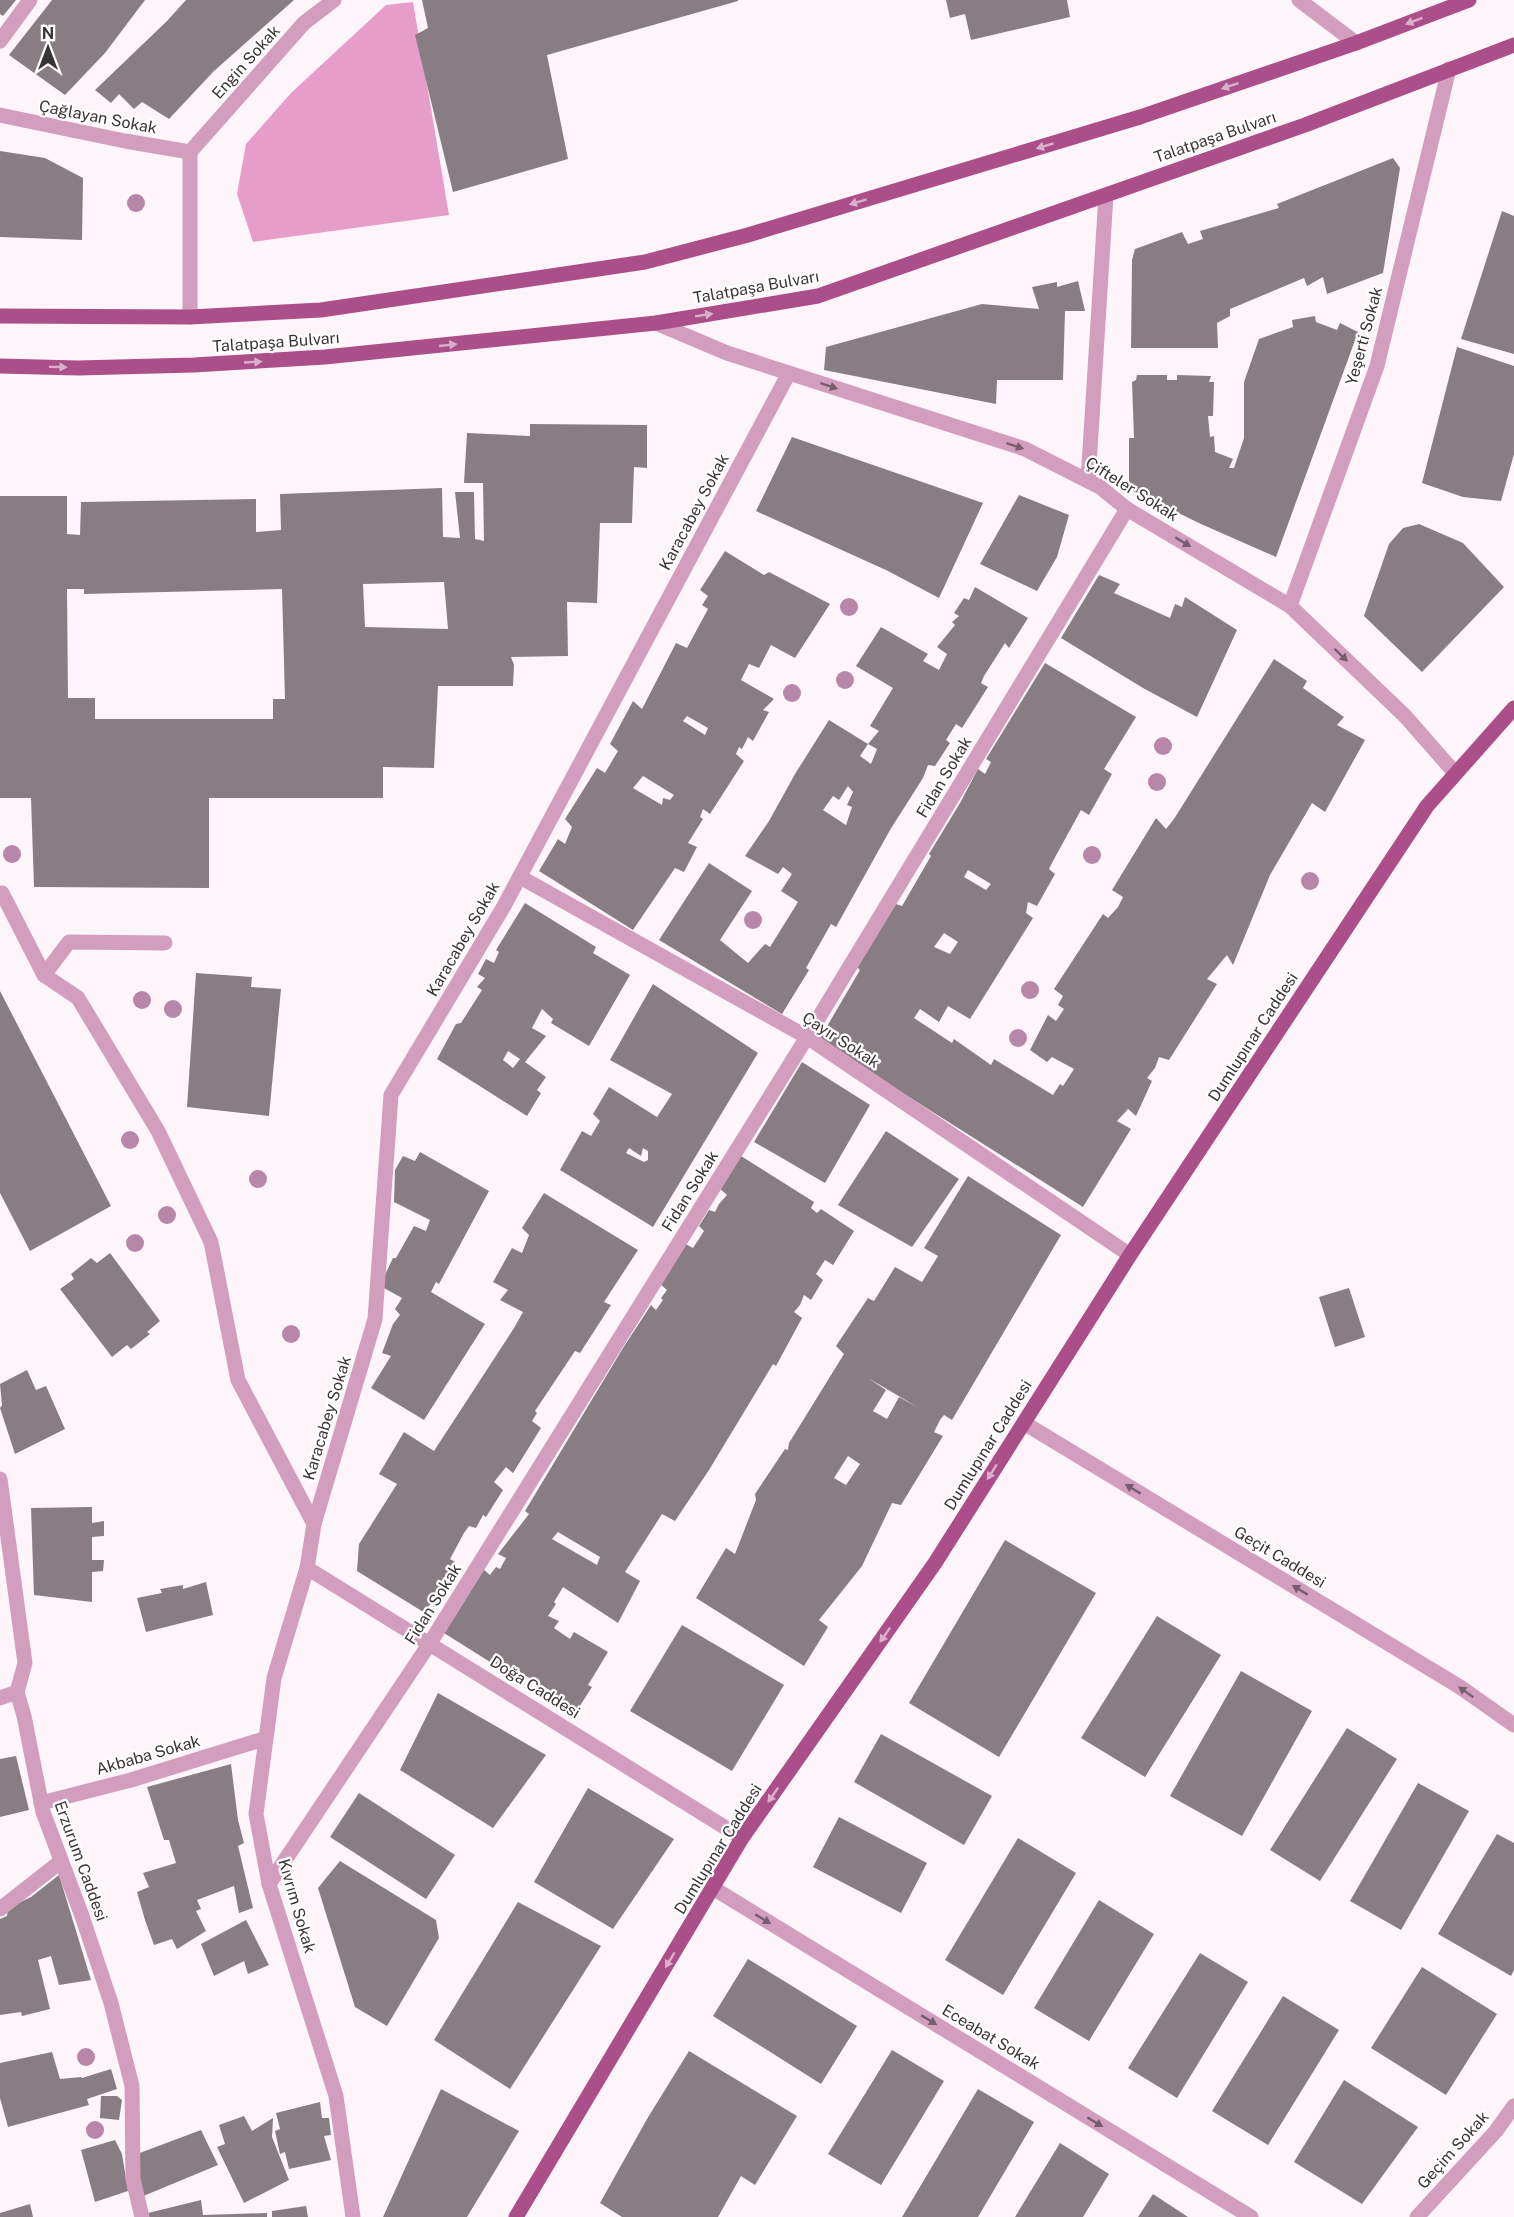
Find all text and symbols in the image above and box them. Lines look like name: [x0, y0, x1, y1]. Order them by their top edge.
one-way arrow: [1405, 17, 1423, 26]
north arrow: [18, 18, 78, 78]
street label: Engin Sokak: [208, 21, 284, 103]
text: N: [42, 24, 54, 43]
one-way arrow: [1221, 82, 1239, 91]
street label: Çağlayan Sokak: [37, 96, 159, 138]
street label: Talatpaşa Bulvarı: [1152, 107, 1278, 167]
one-way arrow: [1035, 142, 1053, 151]
one-way arrow: [849, 198, 867, 207]
street label: Talatpaşa Bulvarı: [692, 267, 820, 307]
street label: Yeşerti Sokak: [1342, 285, 1386, 387]
one-way arrow: [694, 310, 713, 319]
street label: Talatpaşa Bulvarı: [212, 328, 340, 356]
one-way arrow: [438, 340, 457, 349]
one-way arrow: [244, 357, 263, 366]
one-way arrow: [49, 362, 68, 372]
one-way arrow: [820, 382, 838, 391]
one-way arrow: [1006, 442, 1024, 451]
street label: Karacabey Sokak: [655, 451, 733, 573]
street label: Çifteler Sokak: [1082, 453, 1182, 525]
one-way arrow: [1175, 537, 1191, 548]
one-way arrow: [1334, 648, 1349, 662]
street label: Fidan Sokak: [912, 733, 976, 821]
street label: Karacabey Sokak: [422, 878, 504, 1000]
street label: Dumlupınar Caddesi: [1204, 969, 1302, 1105]
street label: Çayır Sokak: [799, 1008, 883, 1072]
street label: Fidan Sokak: [658, 1147, 722, 1235]
street label: Karacabey Sokak: [299, 1353, 355, 1483]
street label: Dumlupınar Caddesi: [940, 1376, 1036, 1514]
one-way arrow: [987, 1464, 998, 1480]
one-way arrow: [1124, 1484, 1141, 1494]
street label: Geçit Caddesi: [1231, 1522, 1329, 1592]
street label: Fidan Sokak: [401, 1560, 465, 1648]
one-way arrow: [1291, 1585, 1308, 1595]
one-way arrow: [879, 1626, 891, 1642]
street label: Doğa Caddesi: [487, 1652, 583, 1722]
one-way arrow: [1459, 1686, 1475, 1698]
street label: Akbaba Sokak: [94, 1731, 202, 1779]
street label: Dumlupınar Caddesi: [670, 1780, 766, 1918]
one-way arrow: [767, 1786, 779, 1802]
street label: Erzurum Caddesi: [50, 1798, 112, 1924]
street label: Kıvrım Sokak: [274, 1857, 320, 1955]
one-way arrow: [754, 1913, 771, 1924]
one-way arrow: [664, 1952, 675, 1968]
street label: Eceabat Sokak: [939, 2000, 1043, 2074]
one-way arrow: [921, 2015, 937, 2026]
street label: Geçim Sokak: [1413, 2107, 1493, 2193]
one-way arrow: [1087, 2117, 1104, 2127]

